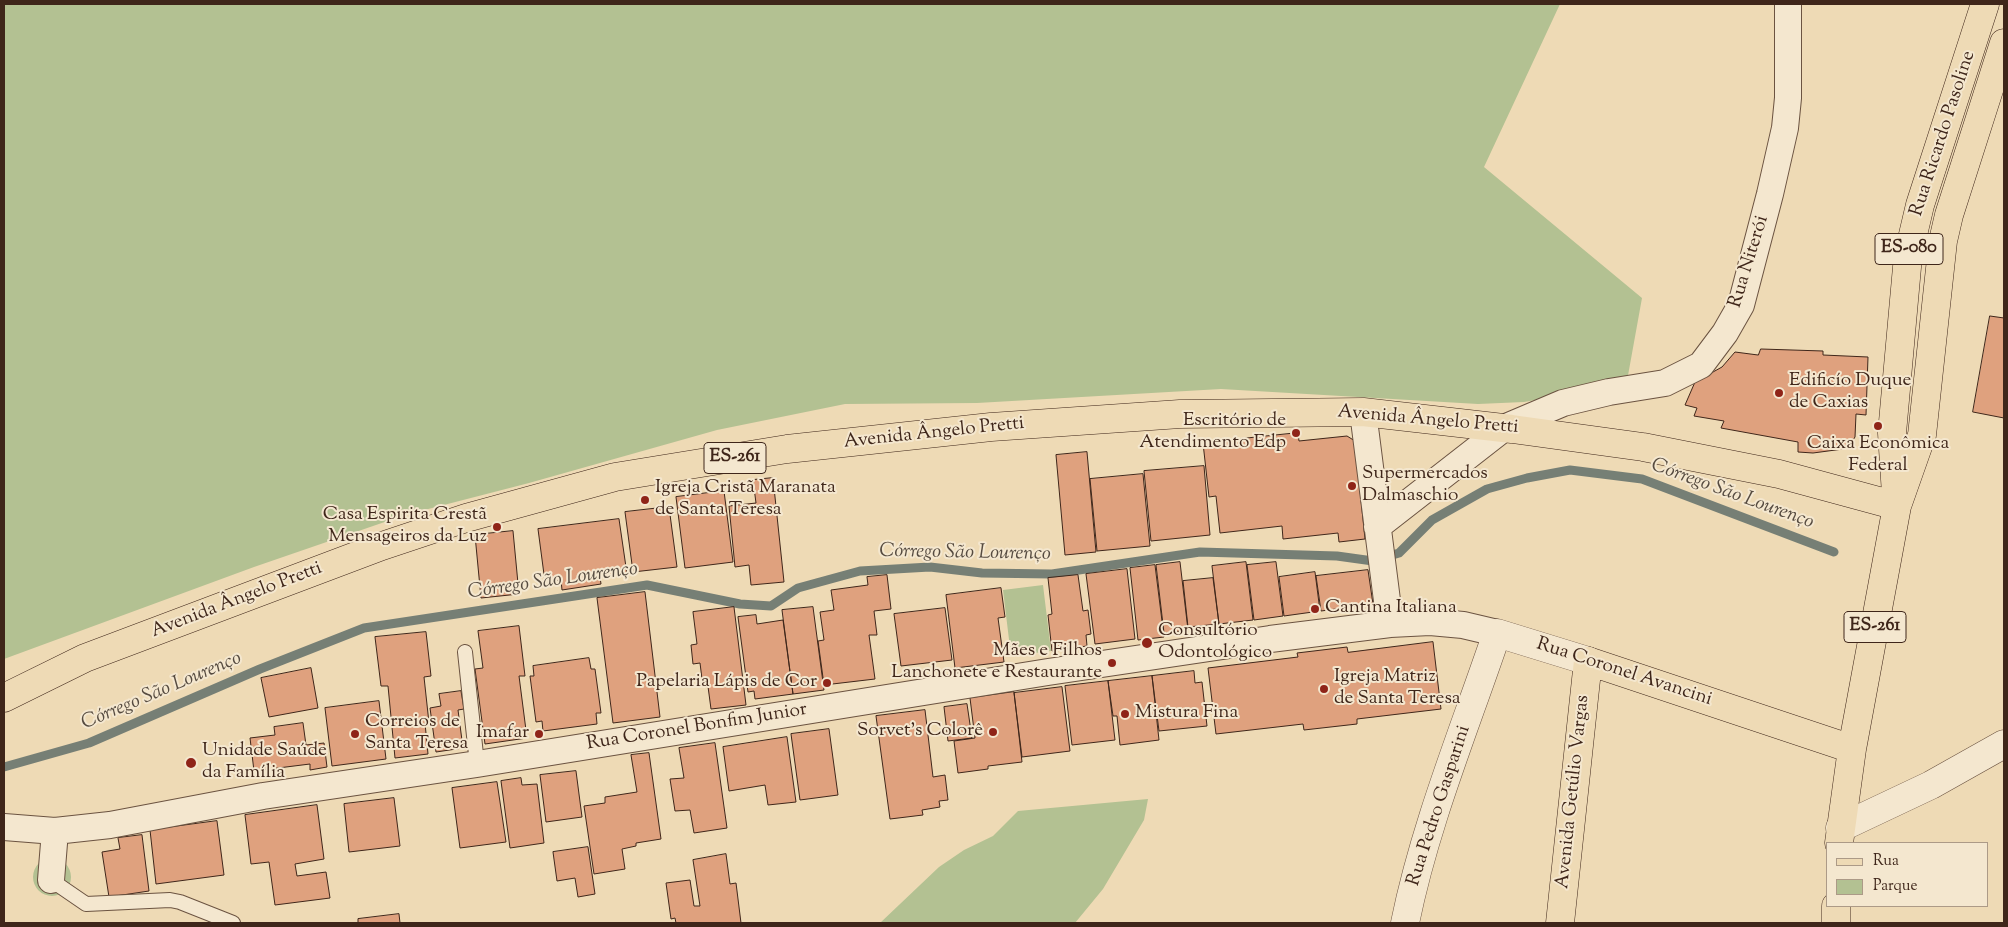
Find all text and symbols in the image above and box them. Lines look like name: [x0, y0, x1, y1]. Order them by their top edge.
street label: Rua Ricardo Pasoline: [1906, 48, 1982, 220]
street label: Rua Niterói: [1725, 213, 1775, 311]
road number: ES-080: [1875, 233, 1943, 264]
place label: Edificío Duque de Caxias: [1789, 371, 1911, 415]
marker: Edificío Duque de Caxias: [1773, 387, 1785, 399]
street label: Avenida Ângelo Pretti: [1337, 402, 1519, 440]
place label: Escritório de Atendimento Edp: [1139, 411, 1286, 455]
street label: Avenida Ângelo Pretti: [843, 413, 1025, 455]
marker: Caixa Econômica Federal: [1872, 420, 1884, 432]
marker: Escritório de Atendimento Edp: [1290, 427, 1302, 439]
place label: Caixa Econômica Federal: [1807, 434, 1949, 478]
road number: ES-261: [704, 442, 766, 473]
water label: Córrego São Lourenço: [1647, 454, 1817, 536]
place label: Supermercados Dalmaschio: [1362, 464, 1488, 508]
place label: Igreja Cristã Maranata de Santa Teresa: [655, 478, 836, 522]
marker: Supermercados Dalmaschio: [1346, 480, 1358, 492]
marker: Igreja Cristã Maranata de Santa Teresa: [639, 494, 651, 506]
place label: Casa Espirita Crestã Mensageiros da Luz: [323, 505, 487, 549]
marker: Casa Espirita Crestã Mensageiros da Luz: [491, 521, 503, 533]
water label: Córrego São Lourenço: [879, 541, 1051, 567]
street label: Avenida Ângelo Pretti: [148, 558, 326, 644]
water label: Córrego São Lourenço: [466, 558, 640, 606]
place label: Cantina Italiana: [1325, 598, 1457, 620]
marker: Cantina Italiana: [1309, 603, 1321, 615]
road number: ES-261: [1844, 612, 1906, 642]
place label: Consultório Odontológico: [1158, 621, 1272, 665]
street label: Rua Coronel Avancini: [1533, 634, 1715, 712]
marker: Consultório Odontológico: [1140, 636, 1154, 650]
place label: Mães e Filhos Lanchonete e Restaurante: [891, 641, 1102, 685]
water label: Córrego São Lourenço: [78, 647, 246, 737]
marker: Mães e Filhos Lanchonete e Restaurante: [1106, 657, 1118, 669]
place label: Igreja Matriz de Santa Teresa: [1334, 667, 1461, 711]
place label: Papelaria Lápis de Cor: [636, 672, 817, 694]
marker: Papelaria Lápis de Cor: [821, 677, 833, 689]
marker: Igreja Matriz de Santa Teresa: [1318, 683, 1330, 695]
street label: Avenida Getúlio Vargas: [1552, 694, 1596, 890]
street label: Rua Coronel Bonfim Junior: [585, 699, 809, 757]
place label: Mistura Fina: [1135, 703, 1238, 725]
marker: Mistura Fina: [1119, 708, 1131, 720]
place label: Correios de Santa Teresa: [365, 712, 468, 756]
place label: Sorvet's Colorê: [857, 721, 983, 743]
place label: Imafar: [476, 723, 529, 745]
street label: Rua Pedro Gasparini: [1403, 723, 1477, 889]
marker: Sorvet's Colorê: [987, 726, 999, 738]
marker: Correios de Santa Teresa: [349, 728, 361, 740]
marker: Imafar: [533, 728, 545, 740]
place label: Unidade Saúde da Família: [202, 741, 327, 785]
marker: Unidade Saúde da Família: [184, 756, 198, 770]
legend: [1826, 842, 1988, 907]
text: Rua: [1873, 851, 1899, 872]
text: Parque: [1873, 876, 1917, 897]

